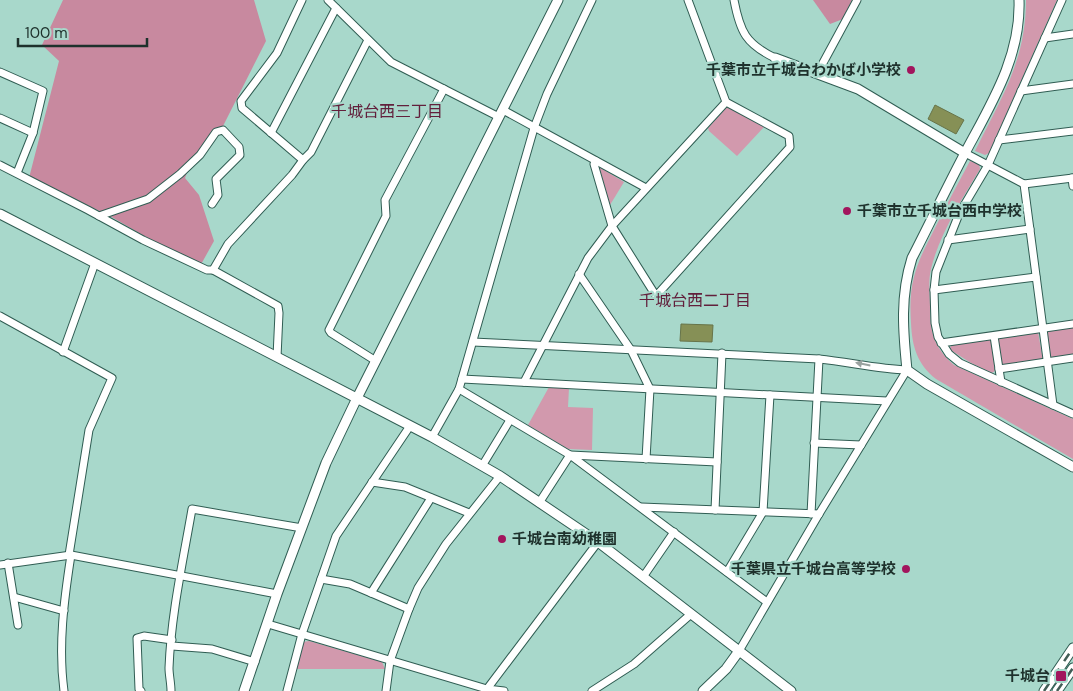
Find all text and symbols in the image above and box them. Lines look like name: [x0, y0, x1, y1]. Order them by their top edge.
scale bar: [18, 15, 146, 47]
text: 100 m: [25, 23, 68, 43]
place label: 千葉市立千城台わかば小学校: [706, 60, 901, 80]
marker: 千葉市立千城台わかば小学校: [905, 64, 917, 76]
district label: 千城台西三丁目: [331, 101, 443, 122]
place label: 千葉市立千城台西中学校: [857, 201, 1022, 221]
marker: 千葉市立千城台西中学校: [841, 205, 853, 217]
district label: 千城台西二丁目: [639, 290, 751, 311]
one-way arrow: [855, 360, 871, 368]
place label: 千城台南幼稚園: [512, 529, 617, 549]
marker: 千城台南幼稚園: [496, 533, 508, 545]
place label: 千葉県立千城台高等学校: [731, 559, 896, 579]
marker: 千葉県立千城台高等学校: [900, 563, 912, 575]
place label: 千城台: [1005, 666, 1050, 686]
marker: 千城台: [1054, 669, 1068, 683]

